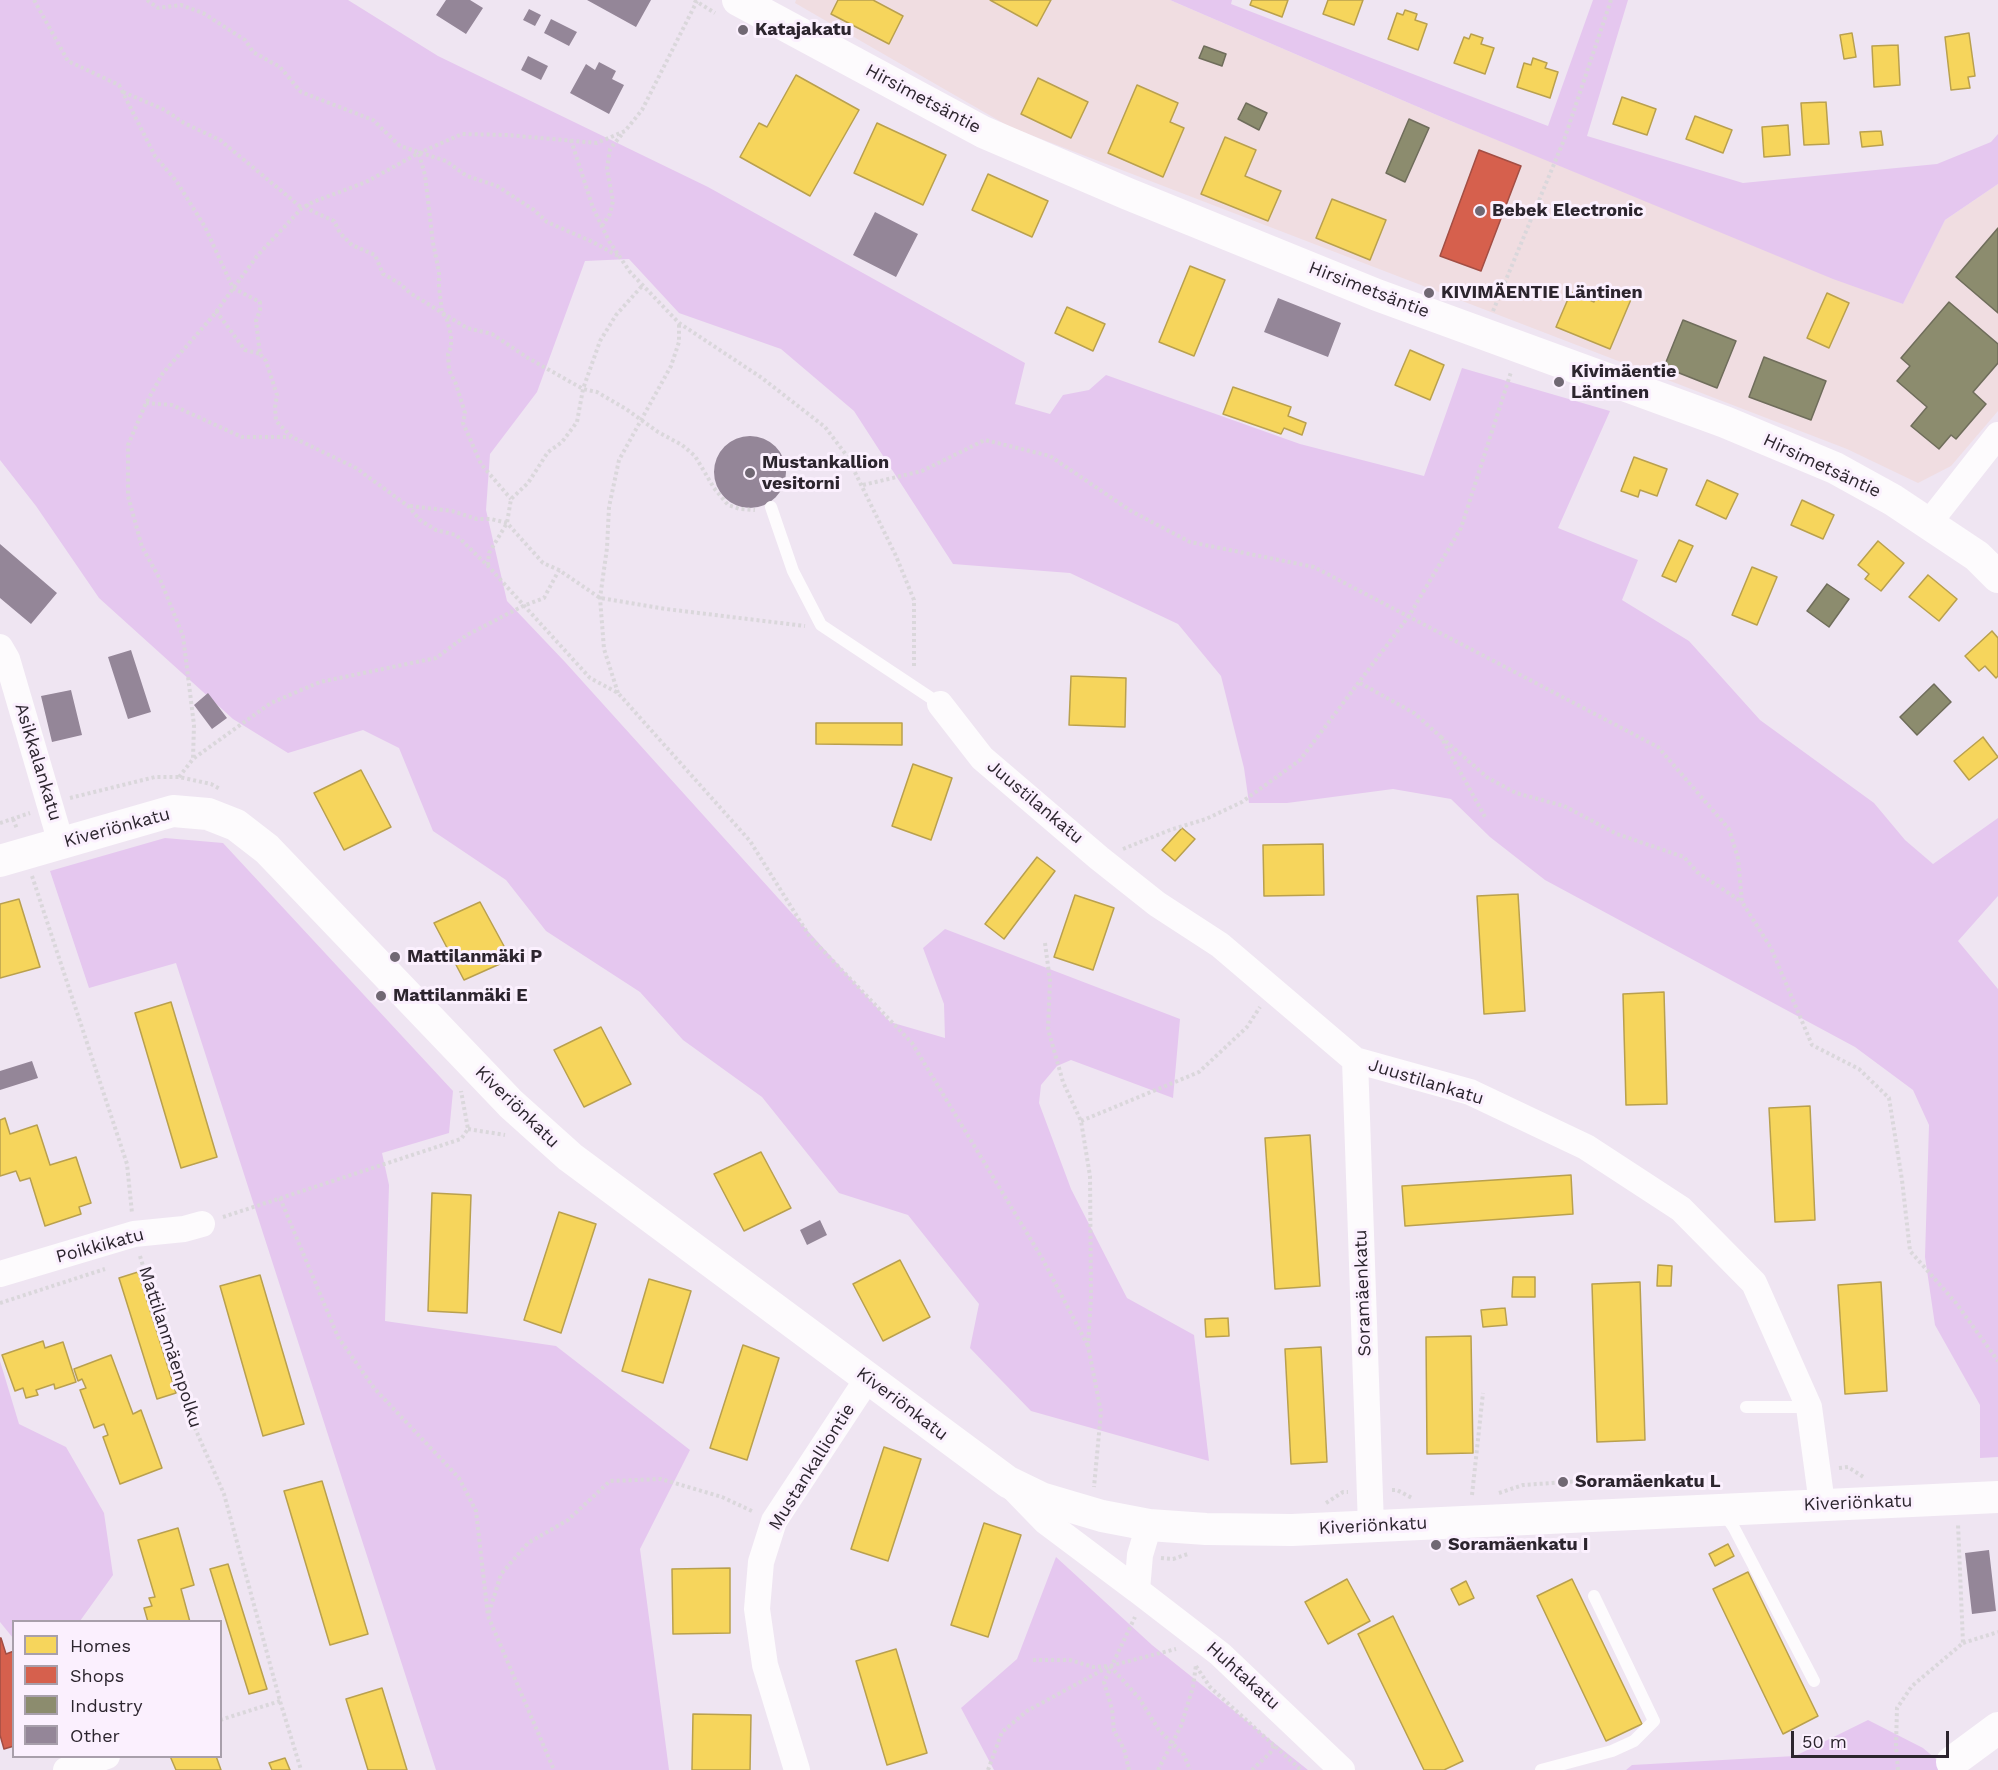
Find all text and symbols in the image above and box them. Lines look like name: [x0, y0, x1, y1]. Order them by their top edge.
place label: Katajakatu: [755, 19, 852, 41]
marker: Katajakatu: [736, 23, 750, 37]
street label: Hirsimetsäntie: [862, 60, 984, 138]
place label: Bebek Electronic: [1492, 200, 1644, 222]
marker: Bebek Electronic: [1473, 204, 1487, 218]
street label: Hirsimetsäntie: [1306, 257, 1432, 323]
place label: KIVIMÄENTIE Läntinen: [1441, 282, 1643, 304]
marker: KIVIMÄENTIE Läntinen: [1422, 286, 1436, 300]
place label: Kivimäentie Läntinen: [1571, 361, 1676, 404]
marker: Kivimäentie Läntinen: [1552, 375, 1566, 389]
street label: Hirsimetsäntie: [1760, 429, 1884, 503]
place label: Mustankallion vesitorni: [762, 452, 889, 494]
marker: Mustankallion vesitorni: [743, 466, 757, 480]
street label: Asikkalankatu: [10, 701, 66, 823]
street label: Juustilankatu: [982, 755, 1088, 849]
street label: Kiveriönkatu: [62, 803, 172, 853]
place label: Mattilanmäki P: [407, 946, 542, 968]
marker: Mattilanmäki P: [388, 950, 402, 964]
place label: Mattilanmäki E: [393, 985, 528, 1007]
marker: Mattilanmäki E: [374, 989, 388, 1003]
street label: Juustilankatu: [1366, 1054, 1486, 1110]
street label: Kiveriönkatu: [470, 1061, 564, 1153]
street label: Poikkikatu: [54, 1224, 146, 1268]
street label: Soramäenkatu: [1350, 1229, 1376, 1357]
street label: Mattilanmäenpolku: [134, 1264, 206, 1430]
street label: Kiveriönkatu: [852, 1363, 952, 1445]
street label: Mustankalliontie: [764, 1400, 860, 1534]
place label: Soramäenkatu L: [1575, 1471, 1721, 1493]
marker: Soramäenkatu L: [1556, 1475, 1570, 1489]
street label: Kiveriönkatu: [1803, 1490, 1913, 1516]
street label: Kiveriönkatu: [1318, 1512, 1428, 1540]
place label: Soramäenkatu I: [1448, 1534, 1588, 1556]
marker: Soramäenkatu I: [1429, 1538, 1443, 1552]
legend: [12, 1620, 222, 1758]
text: Homes: [70, 1635, 131, 1656]
street label: Huhtakatu: [1202, 1637, 1284, 1715]
text: Shops: [70, 1665, 124, 1686]
text: Industry: [70, 1695, 142, 1716]
scale bar: [1794, 1719, 1952, 1757]
text: Other: [70, 1725, 120, 1746]
text: 50 m: [1802, 1731, 1847, 1752]

